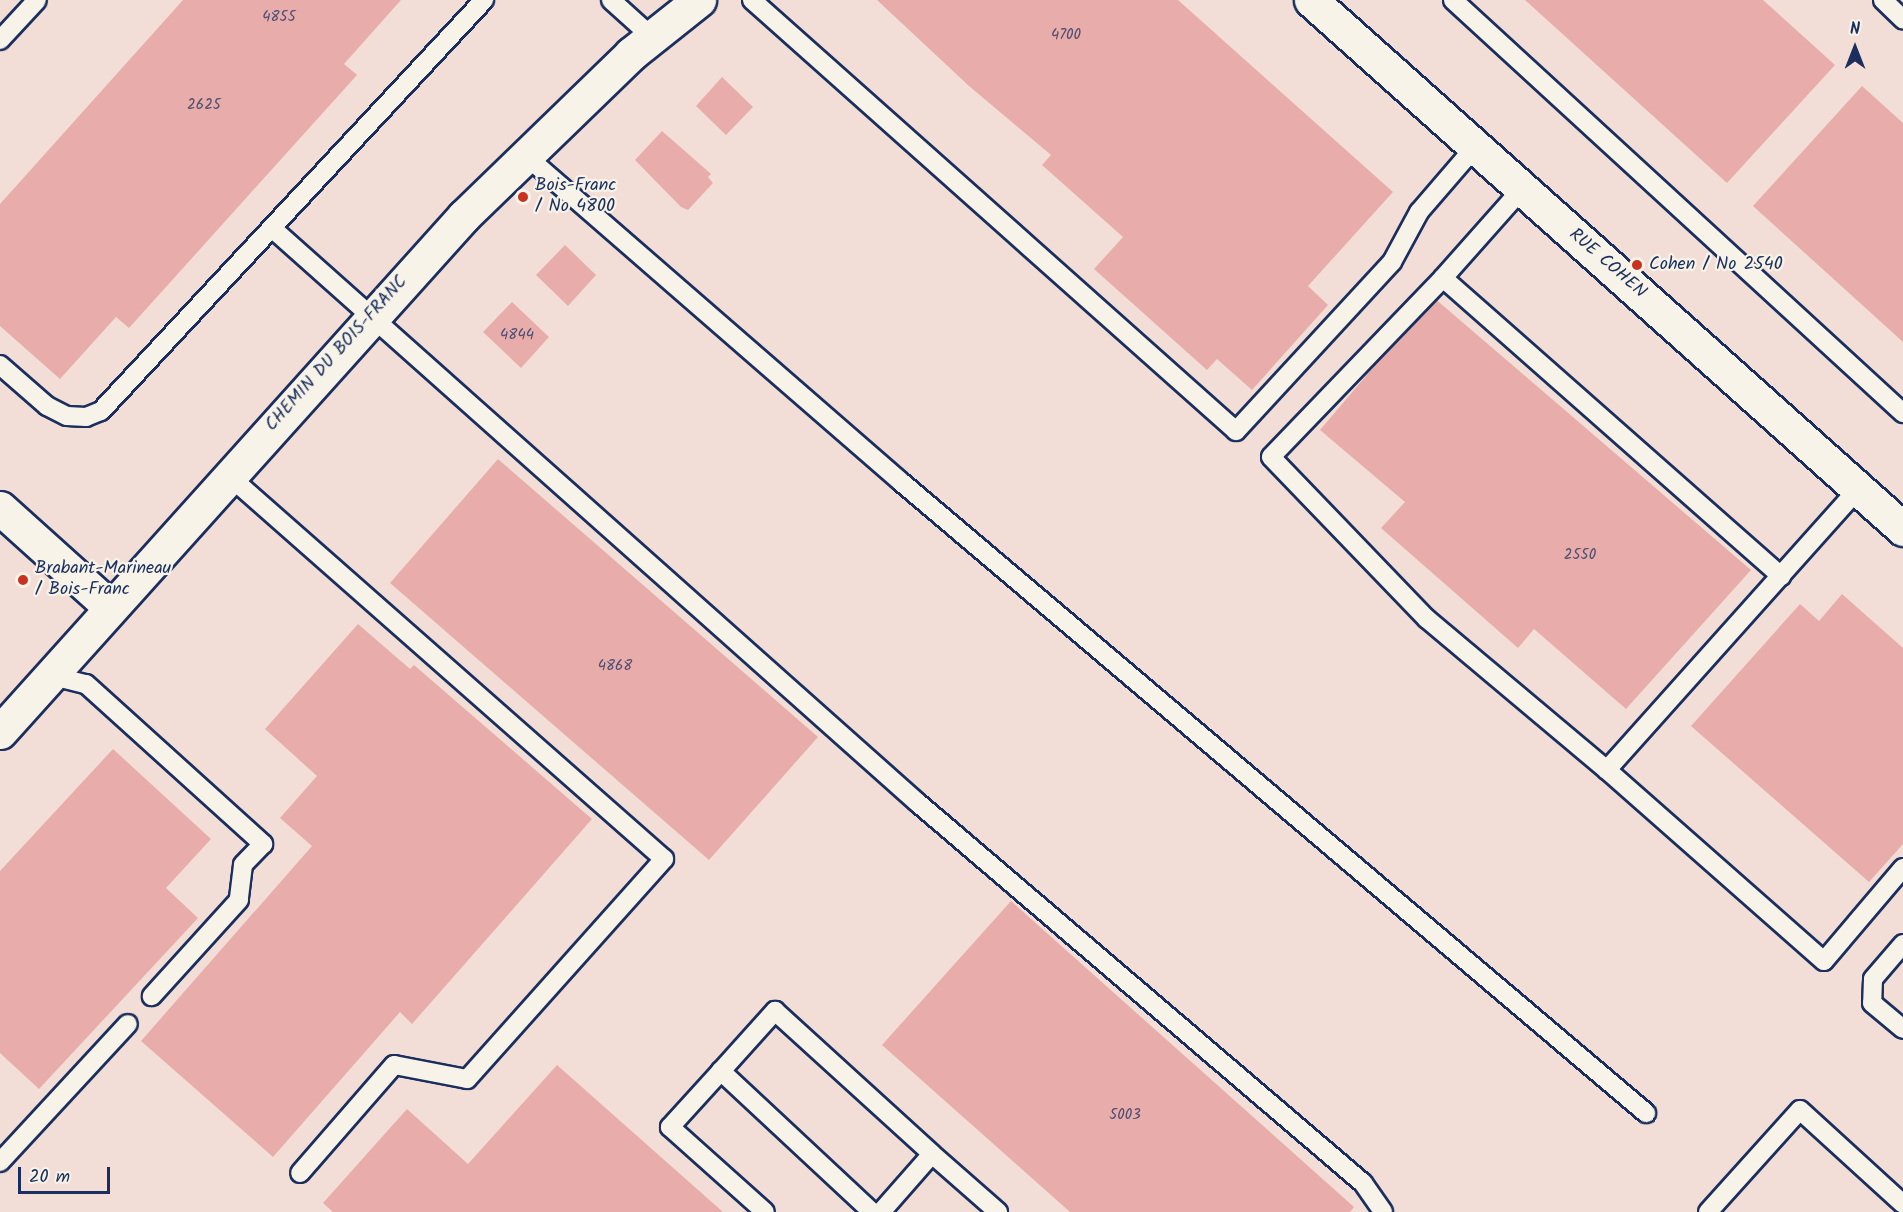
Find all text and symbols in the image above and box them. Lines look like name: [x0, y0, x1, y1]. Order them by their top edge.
house number: 4855: [262, 9, 296, 27]
text: N: [1850, 17, 1860, 42]
north arrow: [1825, 18, 1885, 78]
house number: 4700: [1051, 27, 1081, 45]
house number: 2625: [187, 97, 221, 115]
place label: Bois-Franc / No 4800: [535, 176, 616, 219]
marker: Bois-Franc / No 4800: [516, 190, 530, 204]
street label: RUE COHEN: [1564, 224, 1650, 304]
place label: Cohen / No 2540: [1649, 254, 1783, 276]
marker: Cohen / No 2540: [1630, 258, 1644, 272]
street label: CHEMIN DU BOIS-FRANC: [261, 272, 413, 436]
house number: 4844: [500, 327, 534, 345]
house number: 2550: [1564, 547, 1596, 565]
place label: Brabant-Marineau / Bois-Franc: [35, 559, 171, 602]
marker: Brabant-Marineau / Bois-Franc: [16, 573, 30, 587]
house number: 4868: [598, 658, 632, 676]
house number: 5003: [1109, 1107, 1141, 1125]
scale bar: [21, 1155, 112, 1193]
text: 20 m: [29, 1163, 70, 1192]

